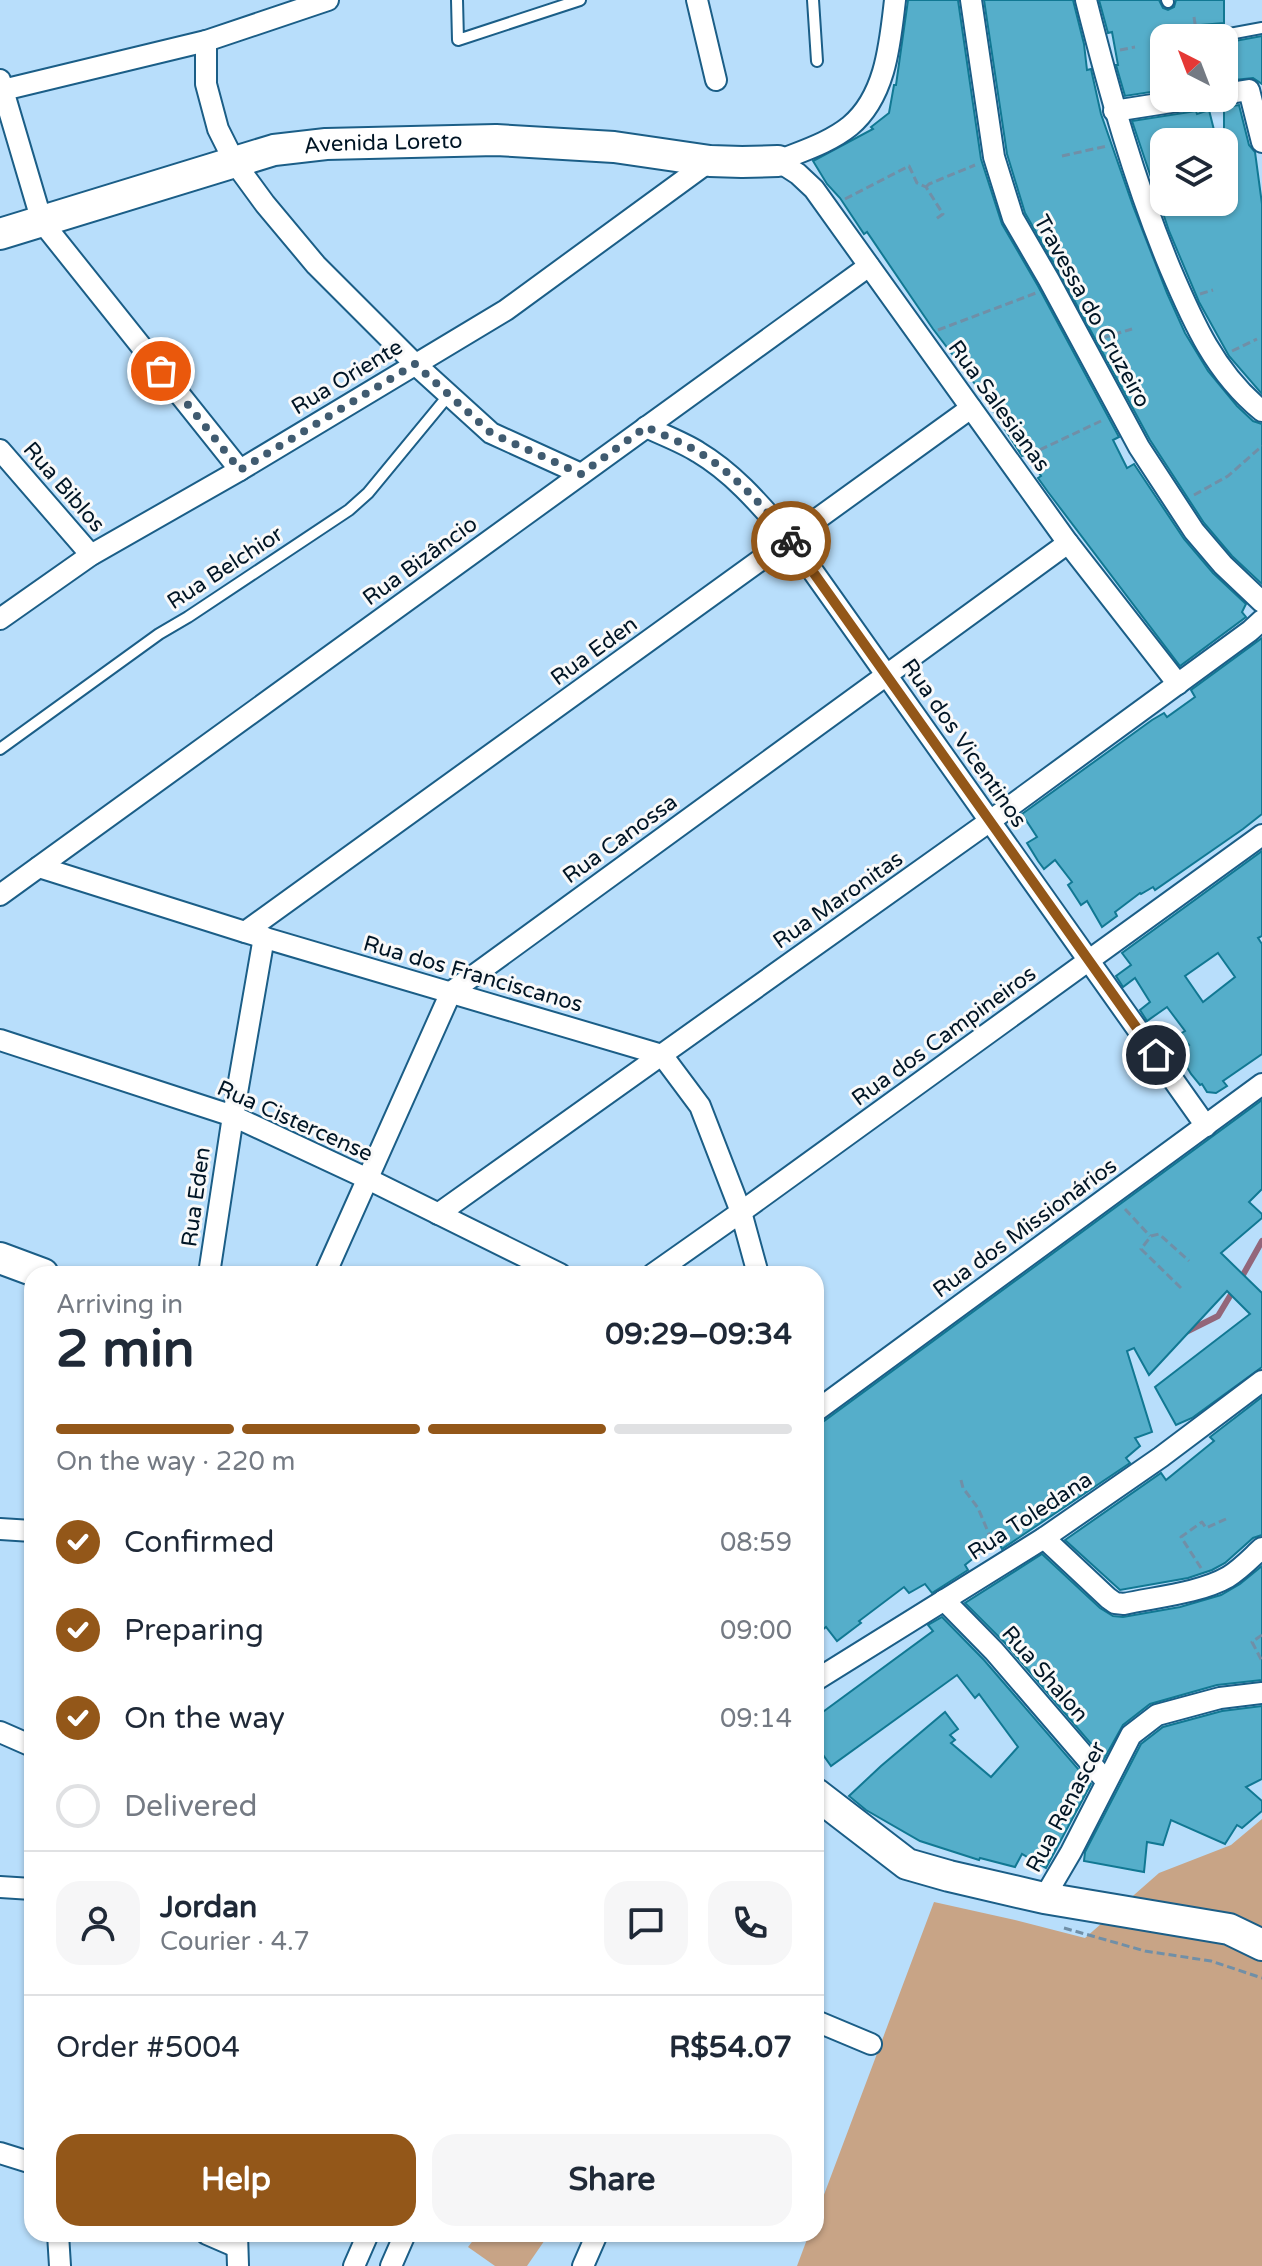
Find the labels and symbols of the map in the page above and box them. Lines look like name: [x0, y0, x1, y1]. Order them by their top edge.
north arrow: [1150, 24, 1238, 112]
street label: Avenida Loreto: [302, 128, 463, 159]
street label: Travessa do Cruzeiro: [1028, 210, 1156, 412]
street label: Rua Oriente: [287, 334, 407, 420]
street label: Rua Salesianas: [943, 335, 1055, 477]
pin: [127, 337, 195, 405]
street label: Rua Biblos: [18, 437, 110, 537]
courier: [751, 501, 831, 581]
street label: Rua Bizâncio: [358, 511, 482, 611]
street label: Rua Belchior: [162, 521, 288, 615]
street label: Rua Eden: [546, 611, 642, 691]
street label: Rua dos Vicentinos: [896, 654, 1032, 832]
street label: Rua Canossa: [558, 789, 682, 889]
street label: Rua Maronitas: [768, 846, 908, 954]
street label: Rua dos Franciscanos: [360, 930, 586, 1018]
street label: Rua dos Campineiros: [847, 960, 1041, 1112]
pin: [1122, 1021, 1190, 1089]
street label: Rua Cistercense: [213, 1075, 377, 1167]
street label: Rua Eden: [176, 1145, 216, 1249]
street label: Rua dos Missionários: [928, 1153, 1122, 1303]
street label: Rua Toledana: [963, 1466, 1097, 1566]
street label: Rua Shalon: [996, 1621, 1094, 1727]
street label: Rua Renascer: [1021, 1737, 1112, 1877]

